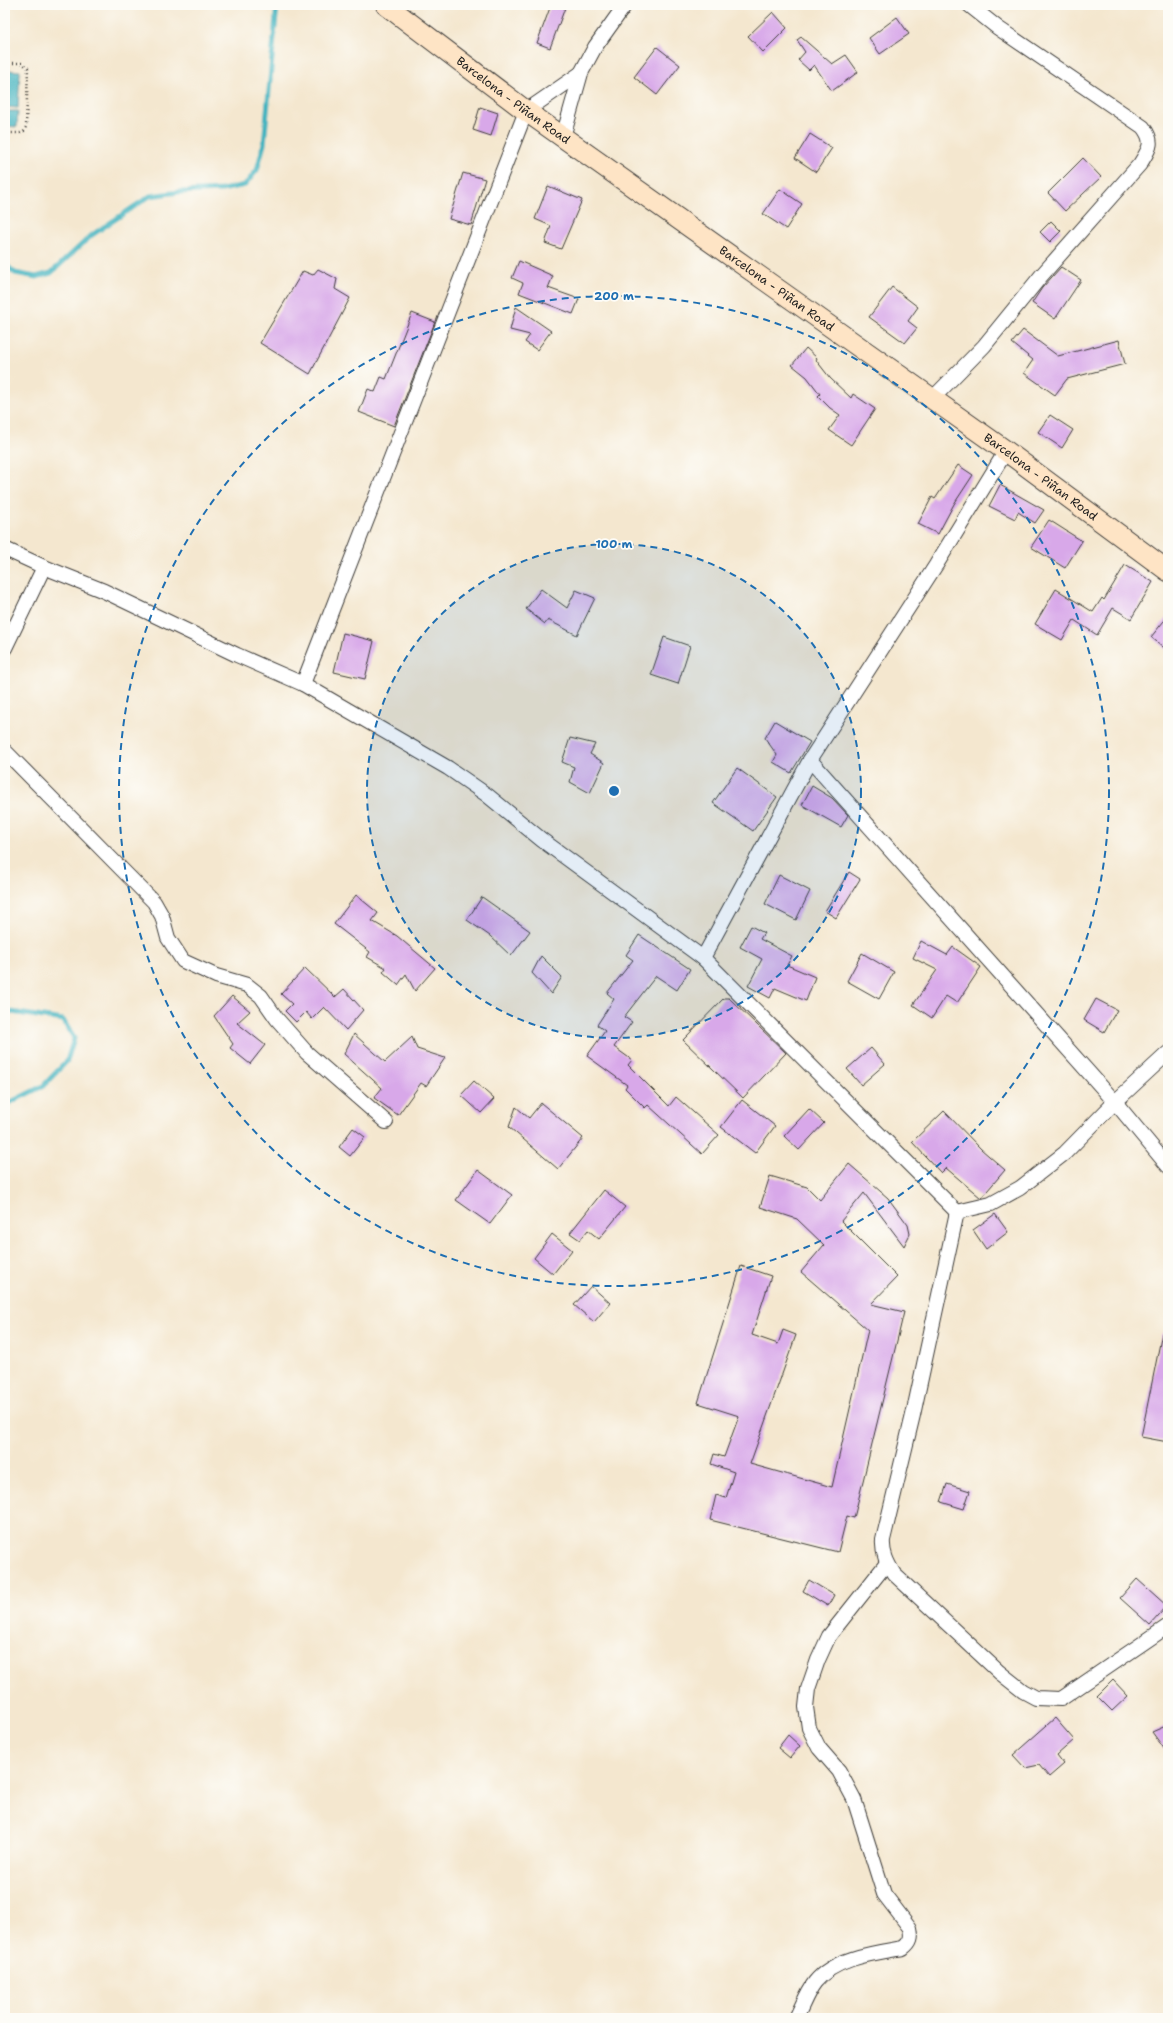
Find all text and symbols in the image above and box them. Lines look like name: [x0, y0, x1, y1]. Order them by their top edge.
street label: Barcelona - Piñan Road: [453, 53, 574, 148]
street label: Barcelona - Piñan Road: [716, 242, 838, 335]
text: 200 m: [594, 288, 634, 304]
street label: Barcelona - Piñan Road: [980, 430, 1101, 524]
text: 100 m: [596, 536, 633, 552]
centre of rings: [607, 784, 621, 798]

